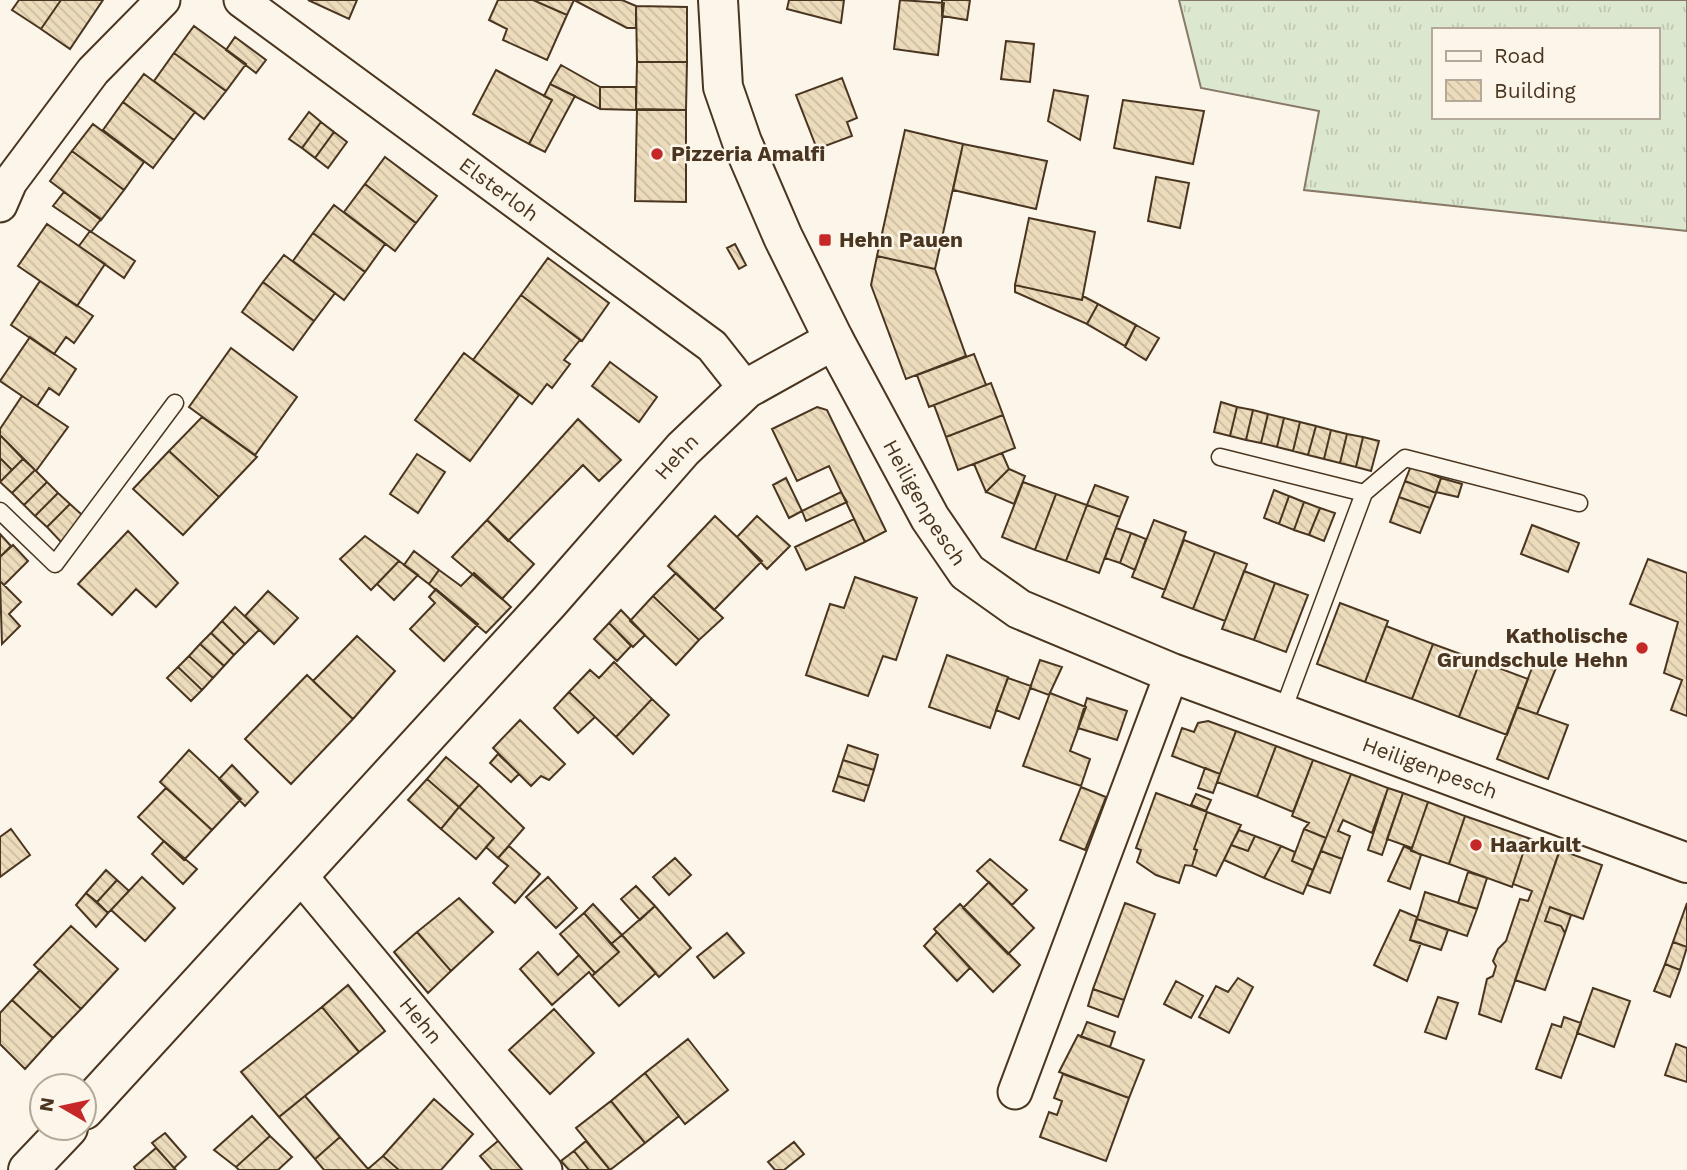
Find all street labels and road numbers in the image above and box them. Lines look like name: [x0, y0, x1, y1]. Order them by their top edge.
street label: Elsterloh: [455, 152, 544, 226]
street label: Hehn: [649, 428, 703, 485]
street label: Heiligenpesch: [878, 435, 972, 570]
street label: Heiligenpesch: [1359, 731, 1501, 804]
street label: Hehn: [394, 992, 448, 1049]

